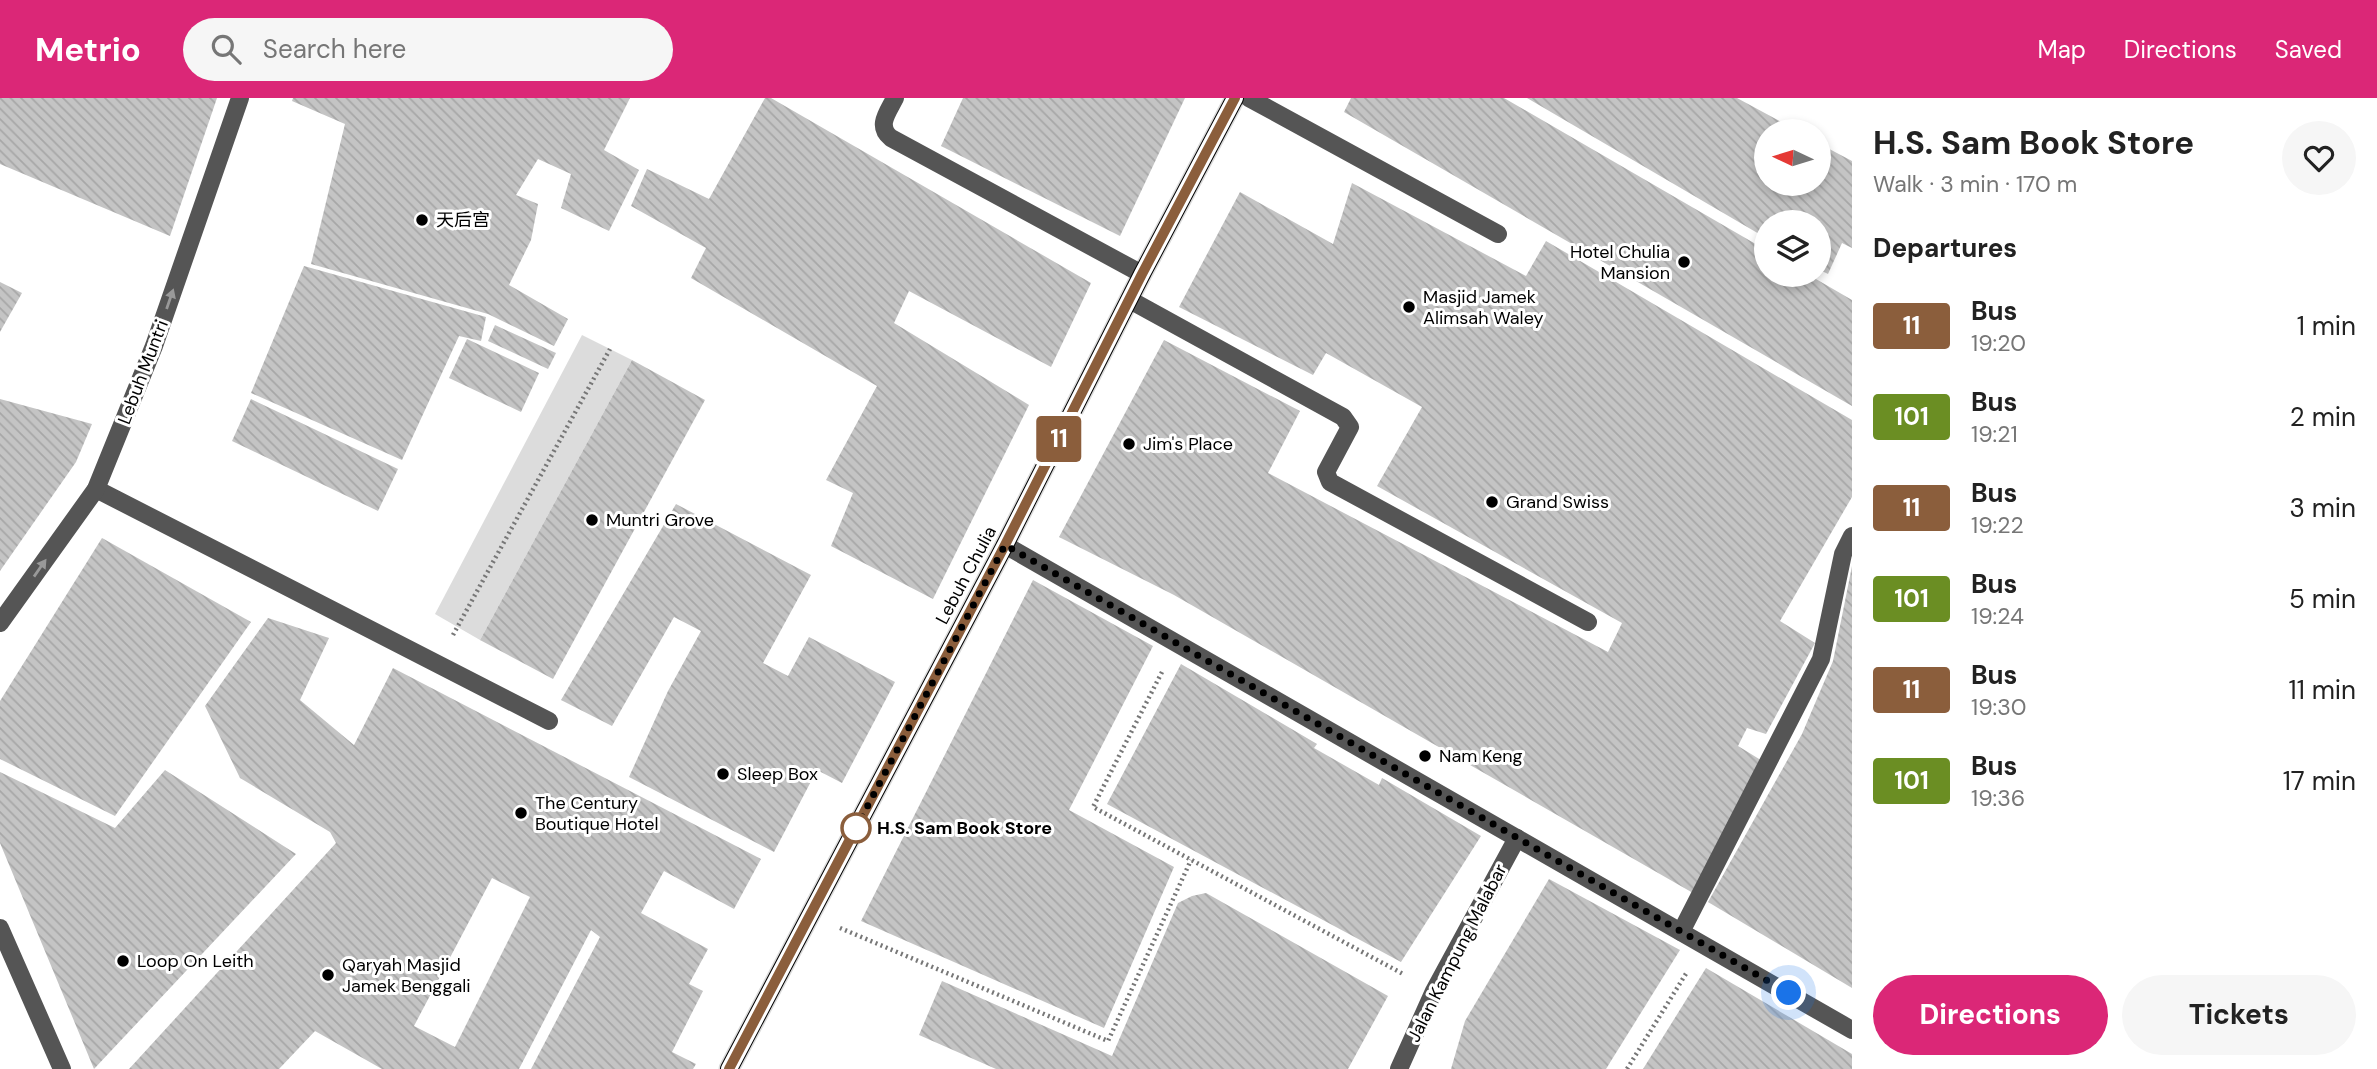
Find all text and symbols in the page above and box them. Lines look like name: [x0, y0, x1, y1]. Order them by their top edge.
search box: [183, 18, 673, 81]
text: Metrio: [35, 28, 141, 71]
icon: search: [207, 30, 245, 68]
text: Search here: [263, 32, 406, 66]
text: Map: [2038, 34, 2086, 65]
text: Directions: [2124, 34, 2237, 65]
text: Saved: [2275, 34, 2342, 65]
north arrow: [1754, 119, 1830, 196]
map controls: [1754, 119, 1831, 287]
text: H.S. Sam Book Store: [1873, 121, 2194, 164]
button: heart: [2282, 121, 2356, 195]
text: Walk · 3 min · 170 m: [1873, 169, 2077, 199]
place label: 天后宫: [436, 208, 490, 232]
button: layers: [1754, 210, 1831, 287]
marker: 天后宫: [414, 212, 430, 228]
text: Departures: [1873, 231, 2017, 265]
place label: Hotel Chulia Mansion: [1570, 240, 1670, 285]
marker: Hotel Chulia Mansion: [1676, 254, 1692, 270]
place label: Masjid Jamek Alimsah Waley: [1423, 285, 1544, 330]
one-way arrow: [165, 288, 176, 309]
text: Bus: [1971, 294, 2017, 328]
marker: Masjid Jamek Alimsah Waley: [1401, 299, 1417, 315]
text: 1 min: [2297, 309, 2356, 343]
text: 11: [1903, 310, 1920, 341]
street label: Lebuh Muntri: [112, 316, 174, 428]
text: 19:20: [1971, 328, 2026, 358]
text: Bus: [1971, 385, 2017, 419]
text: 2 min: [2290, 400, 2356, 434]
text: 101: [1894, 401, 1929, 432]
line badge: 11: [1028, 416, 1090, 462]
text: 19:21: [1971, 419, 2018, 449]
text: 11: [1050, 423, 1068, 454]
place label: Jim's Place: [1143, 432, 1233, 456]
marker: Jim's Place: [1121, 436, 1137, 452]
text: Bus: [1971, 476, 2017, 510]
place label: Grand Swiss: [1506, 490, 1609, 514]
text: 3 min: [2289, 491, 2356, 525]
text: 11: [1903, 492, 1920, 523]
marker: Grand Swiss: [1484, 494, 1500, 510]
place label: Muntri Grove: [606, 508, 714, 532]
text: 19:22: [1971, 510, 2024, 540]
marker: Muntri Grove: [584, 512, 600, 528]
street label: Lebuh Chulia: [930, 522, 1002, 628]
one-way arrow: [33, 559, 47, 577]
text: Bus: [1971, 567, 2017, 601]
text: 5 min: [2289, 582, 2356, 616]
text: 101: [1894, 583, 1929, 614]
text: 19:24: [1971, 601, 2024, 631]
text: Bus: [1971, 658, 2017, 692]
text: 11 min: [2289, 673, 2356, 707]
text: 11: [1903, 674, 1920, 705]
text: 19:30: [1971, 692, 2027, 722]
place label: Nam Keng: [1439, 744, 1523, 768]
marker: Nam Keng: [1417, 748, 1433, 764]
text: Bus: [1971, 749, 2017, 783]
place label: Sleep Box: [737, 762, 818, 786]
text: 17 min: [2283, 764, 2356, 798]
text: 101: [1894, 765, 1929, 796]
marker: Sleep Box: [715, 766, 731, 782]
text: 19:36: [1971, 783, 2025, 813]
place label: The Century Boutique Hotel: [535, 791, 658, 836]
marker: The Century Boutique Hotel: [513, 805, 529, 821]
marker: H.S. Sam Book Store: [841, 813, 871, 843]
place label: H.S. Sam Book Store: [877, 816, 1052, 840]
street label: Jalan Kampung Malabar: [1402, 860, 1513, 1046]
place label: Loop On Leith: [137, 949, 254, 973]
marker: Loop On Leith: [115, 953, 131, 969]
place label: Qaryah Masjid Jamek Benggali: [342, 953, 471, 998]
marker: Qaryah Masjid Jamek Benggali: [320, 967, 336, 983]
your location: [1771, 975, 1806, 1010]
button: Directions: [1873, 975, 2108, 1055]
button: Tickets: [2122, 975, 2356, 1055]

